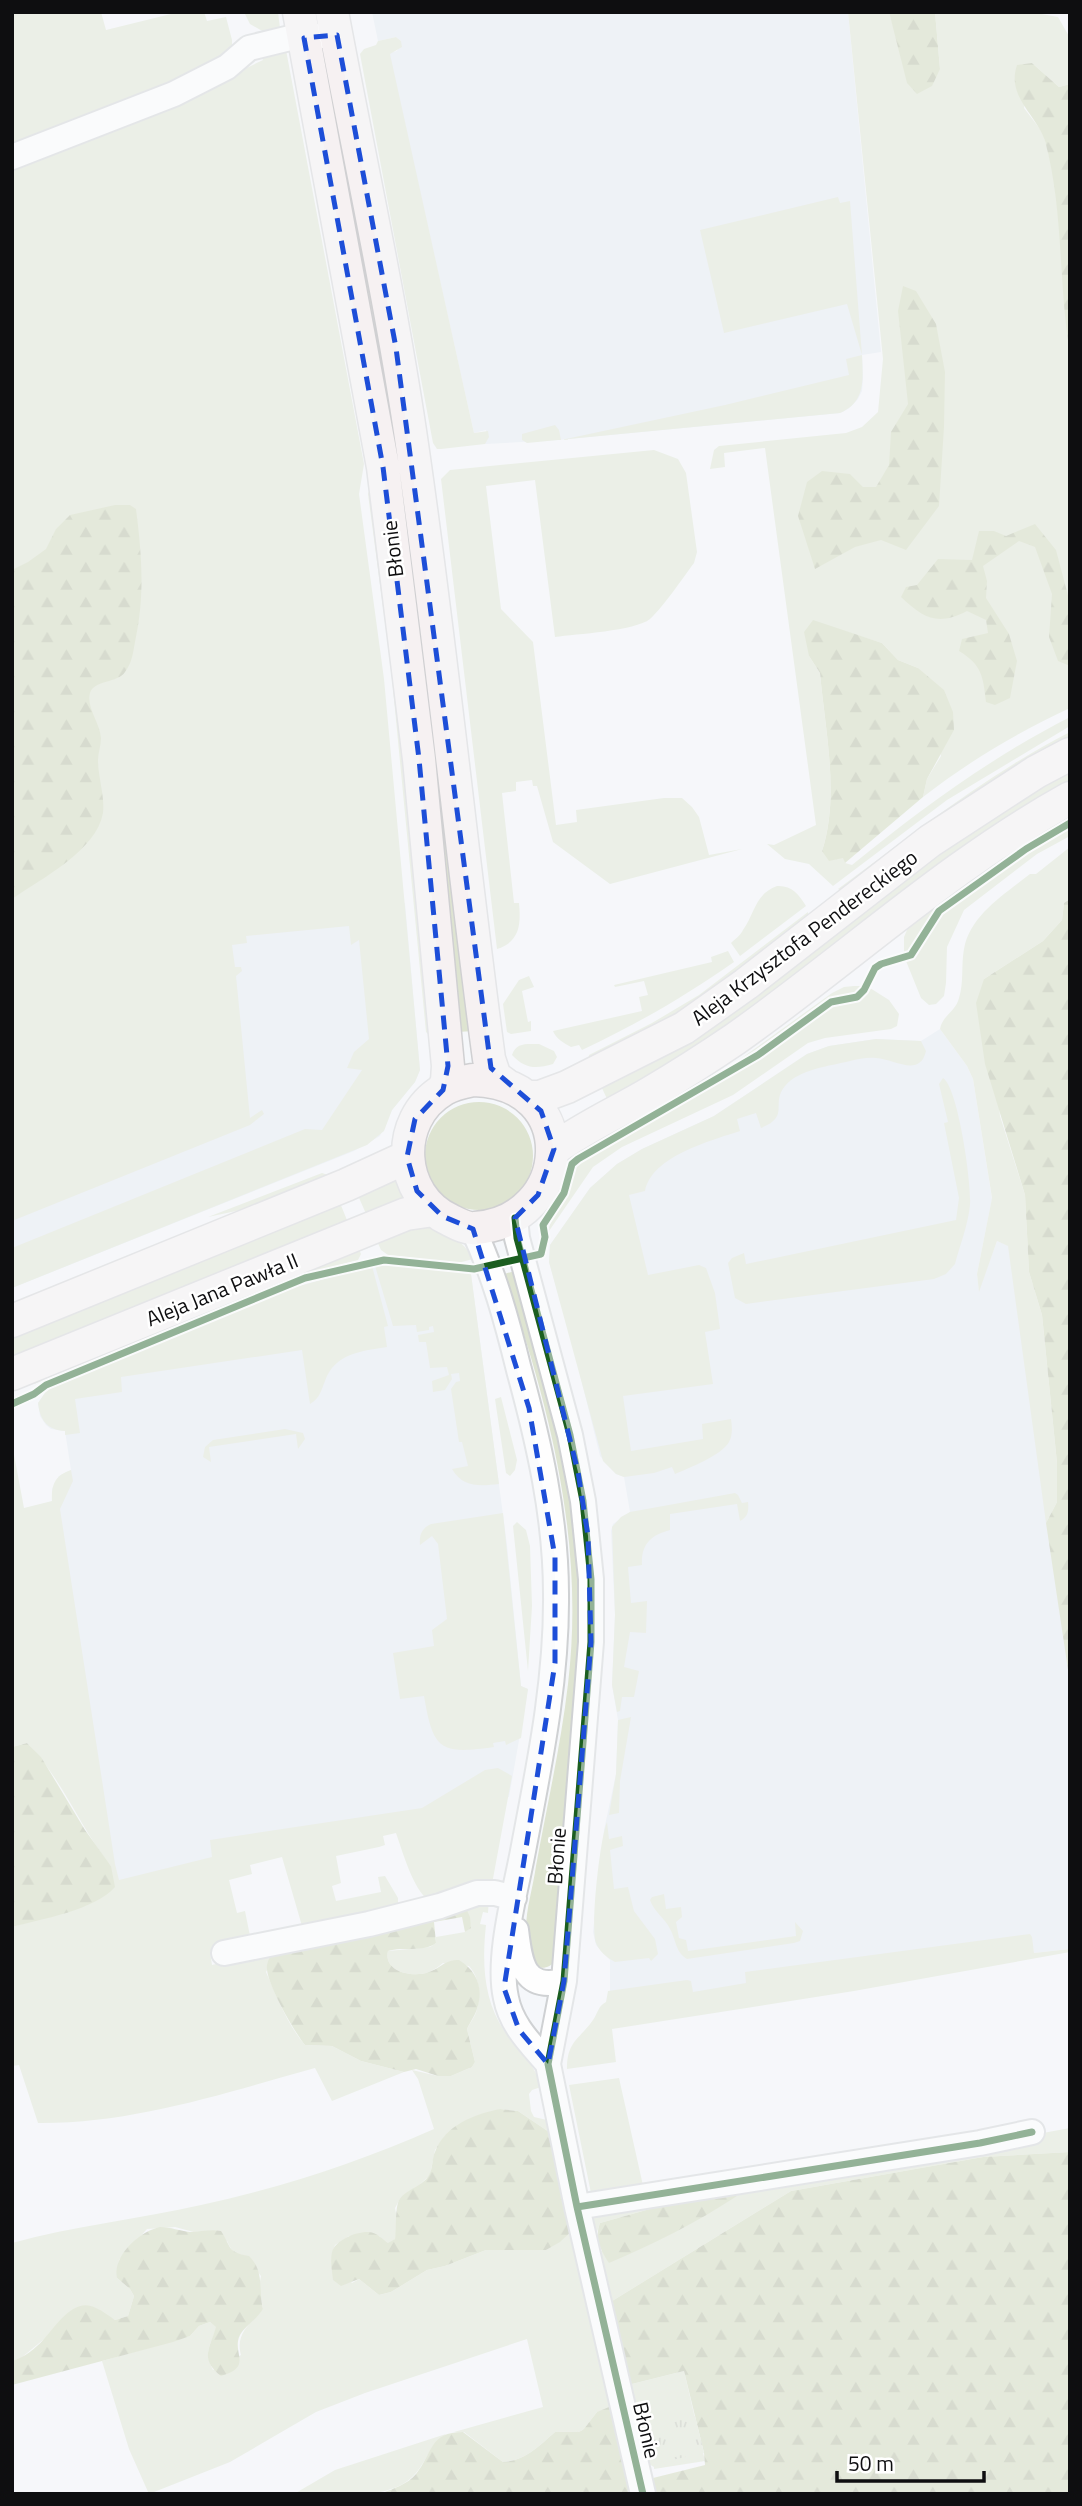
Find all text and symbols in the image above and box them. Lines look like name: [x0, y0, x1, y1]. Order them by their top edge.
street label: Błonie: [373, 519, 411, 579]
street label: Aleja Krzysztofa Pendereckiego: [684, 841, 924, 1033]
street label: Aleja Jana Pawła II: [141, 1244, 303, 1334]
street label: Błonie: [538, 1826, 574, 1886]
street label: Błonie: [625, 2399, 669, 2461]
scale bar: [837, 2440, 984, 2484]
text: 50 m: [848, 2447, 894, 2479]

